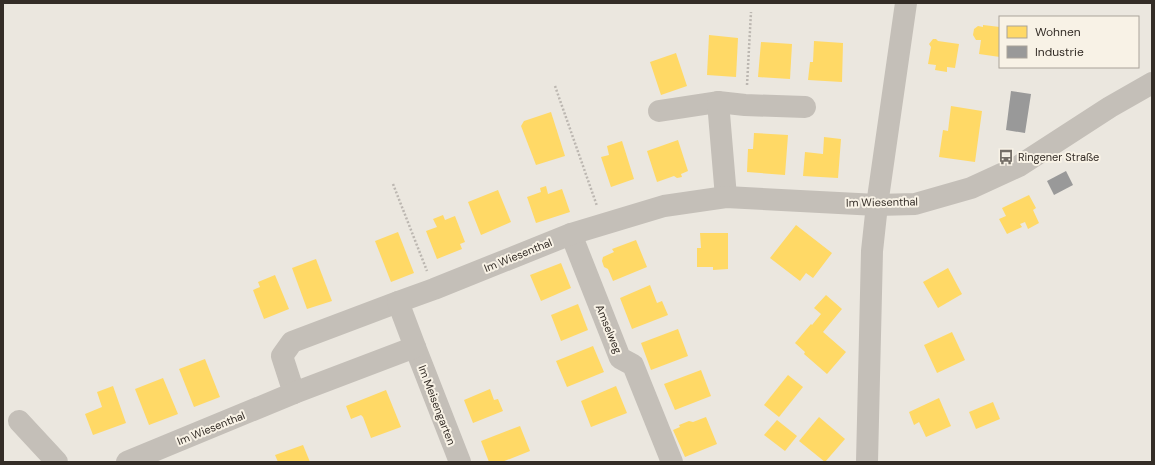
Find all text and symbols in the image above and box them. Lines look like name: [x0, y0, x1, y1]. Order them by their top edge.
legend: [999, 16, 1139, 68]
text: Wohnen: [1035, 24, 1081, 40]
text: Industrie: [1035, 44, 1084, 60]
bus stop icon: Ringener Straße: [997, 148, 1015, 166]
place label: Ringener Straße: [1018, 150, 1099, 164]
street label: Im Wiesenthal: [846, 194, 918, 210]
street label: Im Wiesenthal: [482, 235, 554, 275]
street label: Amselweg: [593, 302, 625, 356]
street label: Im Meisengarten: [415, 363, 459, 447]
street label: Im Wiesenthal: [175, 408, 247, 448]

